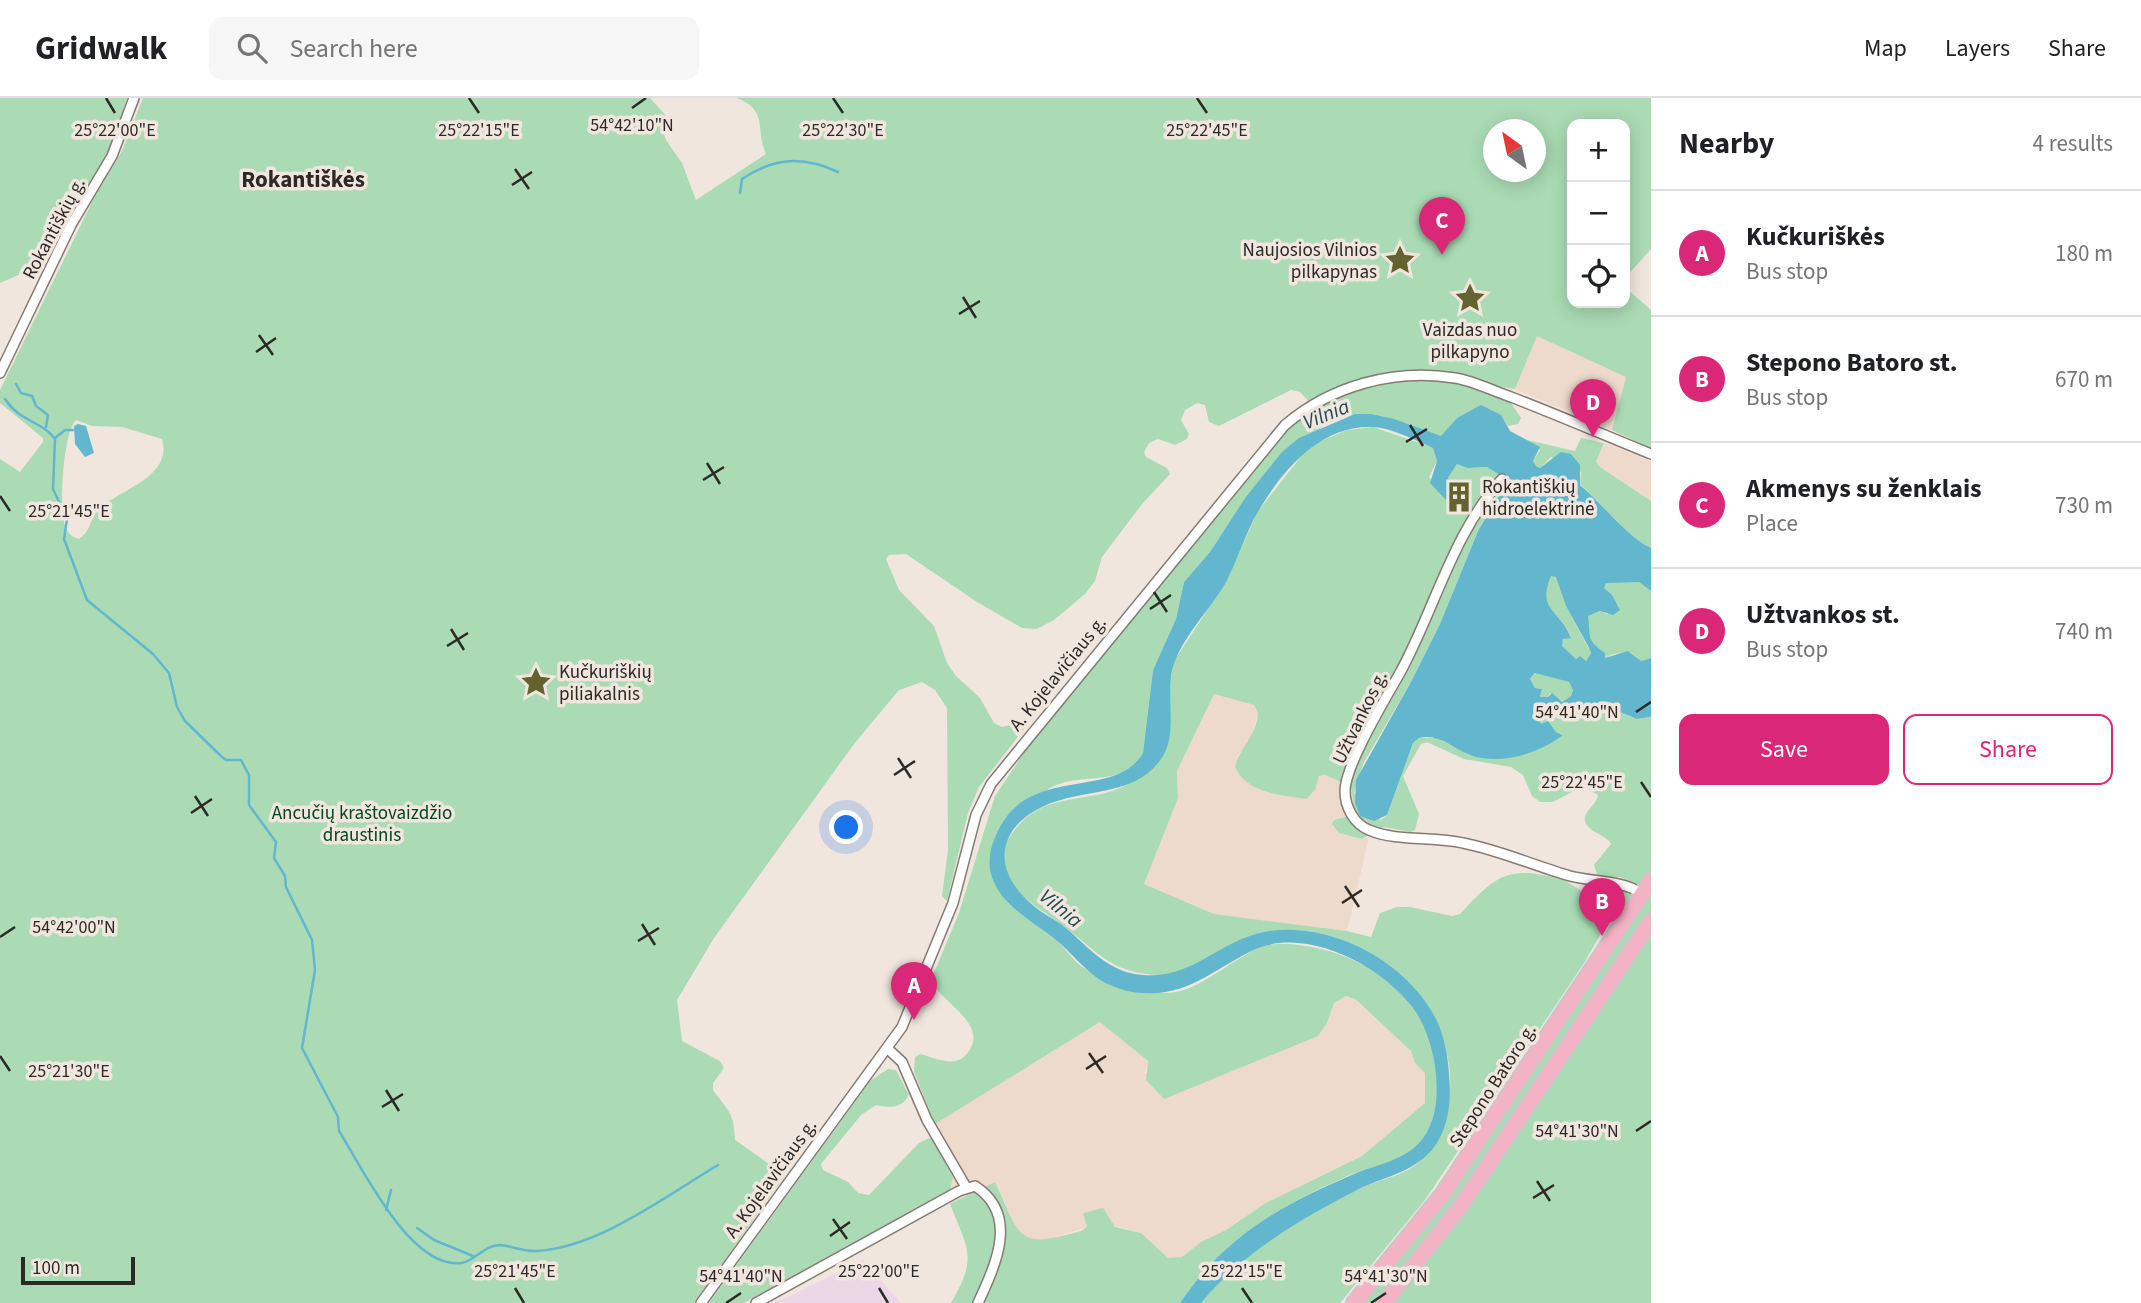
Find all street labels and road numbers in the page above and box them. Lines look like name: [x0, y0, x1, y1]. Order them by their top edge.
street label: Rokantiškių g.: [16, 173, 92, 284]
street label: A. Kojelavičiaus g.: [1003, 610, 1113, 737]
street label: Užtvankos g.: [1326, 667, 1395, 769]
street label: Stepono Batoro g.: [1443, 1019, 1543, 1153]
street label: A. Kojelavičiaus g.: [719, 1114, 824, 1244]

